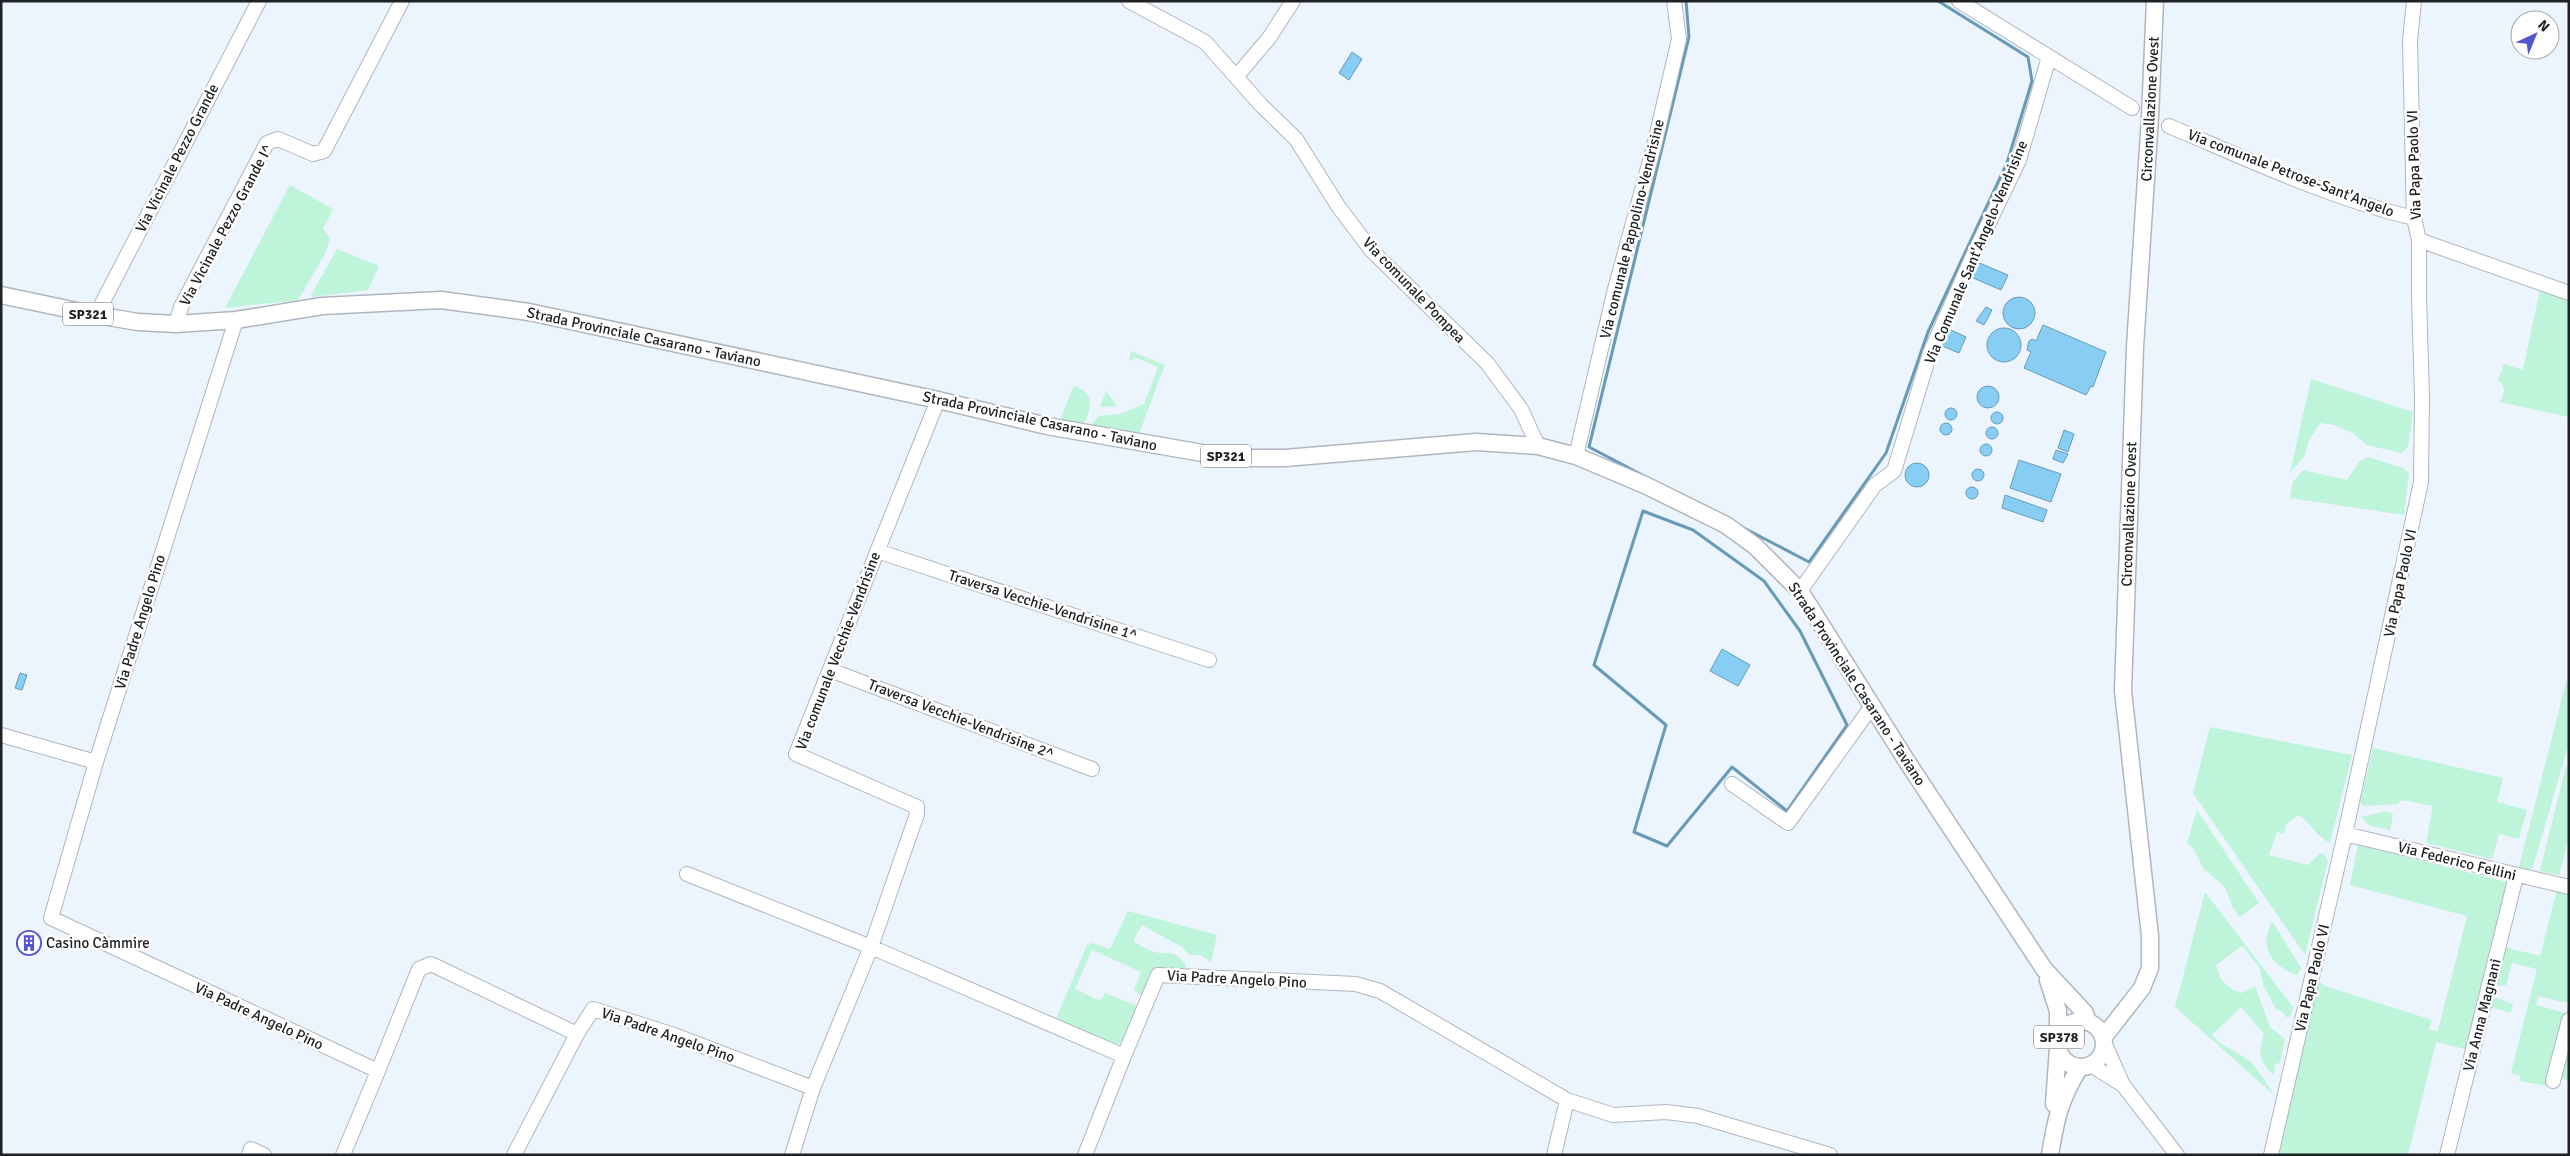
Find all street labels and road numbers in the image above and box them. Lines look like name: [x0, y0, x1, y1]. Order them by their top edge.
street label: Circonvallazione Ovest: [2137, 36, 2163, 182]
street label: Via Vicinale Pezzo Grande: [132, 81, 222, 235]
street label: Via Papa Paolo VI: [2403, 110, 2425, 220]
street label: Via comunale Pappolino-Vendrisine: [1596, 117, 1668, 341]
street label: Via comunale Petrose-Sant'Angelo: [2185, 125, 2397, 221]
street label: Via Comunale Sant'Angelo-Vendrisine: [1921, 138, 2031, 366]
street label: Via Vicinale Pezzo Grande I^: [176, 141, 276, 309]
street label: Via comunale Pompea: [1359, 233, 1469, 347]
road number: SP321: [63, 302, 113, 326]
street label: Strada Provinciale Casarano - Taviano: [525, 303, 763, 371]
street label: Strada Provinciale Casarano - Taviano: [921, 387, 1159, 455]
street label: Circonvallazione Ovest: [2117, 441, 2141, 587]
road number: SP321: [1201, 444, 1251, 468]
street label: Via Papa Paolo VI: [2380, 527, 2420, 639]
street label: Via comunale Vecchie-Vendrisine: [792, 549, 884, 753]
street label: Via Padre Angelo Pino: [111, 552, 169, 692]
street label: Traversa Vecchie-Vendrisine 1^: [946, 566, 1140, 644]
street label: Strada Provinciale Casarano - Taviano: [1784, 579, 1930, 789]
street label: Traversa Vecchie-Vendrisine 2^: [866, 675, 1056, 763]
street label: Via Federico Fellini: [2396, 838, 2518, 884]
street label: Via Papa Paolo VI: [2291, 922, 2333, 1034]
street label: Via Anna Magnani: [2459, 957, 2505, 1073]
street label: Via Padre Angelo Pino: [1167, 966, 1308, 992]
street label: Via Padre Angelo Pino: [192, 978, 326, 1054]
street label: Via Padre Angelo Pino: [599, 1004, 737, 1066]
road number: SP378: [2034, 1026, 2084, 1048]

